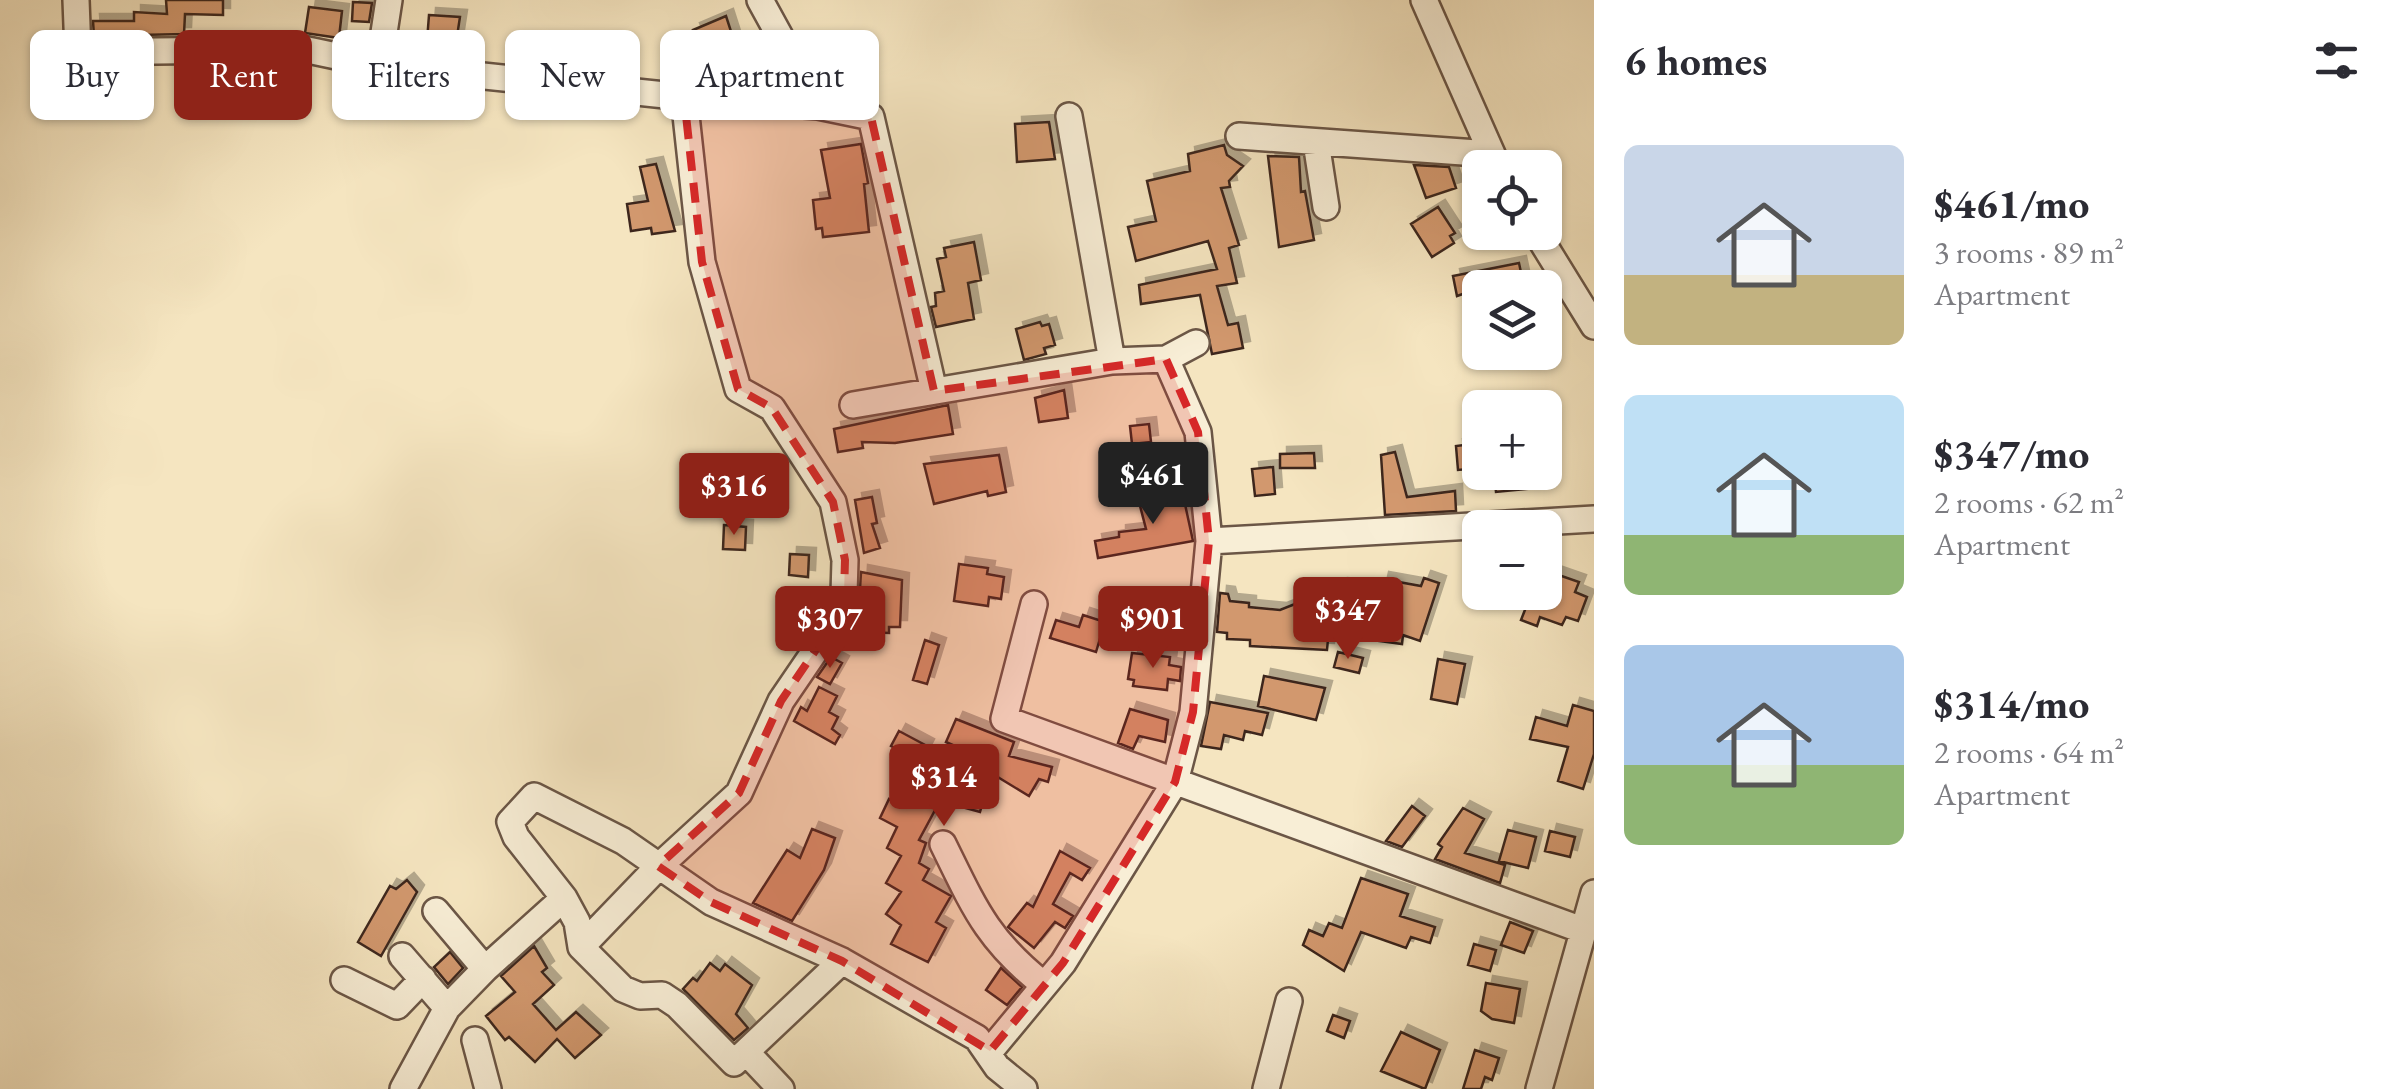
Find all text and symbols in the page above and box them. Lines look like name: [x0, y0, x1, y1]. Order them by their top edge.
chip: Buy: [30, 30, 154, 120]
chip: Rent: [174, 30, 312, 120]
chip: Filters: [332, 30, 485, 120]
chip: New: [505, 30, 640, 120]
chip: Apartment: [660, 30, 879, 120]
text: 6 homes: [1624, 33, 1767, 88]
icon: filters: [2309, 33, 2364, 88]
map controls: [1462, 150, 1562, 610]
button: locate: [1462, 150, 1562, 250]
text: $461/mo: [1934, 176, 2090, 231]
icon: home: [1704, 185, 1824, 305]
text: 3 rooms · 89 m²: [1934, 231, 2124, 273]
button: layers: [1462, 270, 1562, 370]
text: Apartment: [1934, 273, 2070, 315]
button: +: [1462, 390, 1562, 490]
text: $347/mo: [1934, 426, 2090, 481]
icon: home: [1704, 435, 1824, 555]
pin: $461: [1094, 442, 1212, 527]
pin: $316: [675, 453, 793, 538]
text: $461: [1120, 453, 1186, 495]
text: $316: [701, 464, 767, 506]
text: 2 rooms · 62 m²: [1934, 481, 2124, 523]
button: −: [1462, 510, 1562, 610]
text: Apartment: [1934, 523, 2070, 565]
pin: $347: [1289, 577, 1407, 662]
pin: $307: [771, 586, 889, 671]
pin: $901: [1094, 586, 1212, 671]
text: $347: [1315, 588, 1381, 630]
text: $307: [797, 597, 863, 639]
text: $901: [1120, 597, 1186, 639]
text: $314/mo: [1934, 676, 2090, 731]
icon: home: [1704, 685, 1824, 805]
text: 2 rooms · 64 m²: [1934, 731, 2124, 773]
pin: $314: [885, 744, 1003, 829]
text: $314: [911, 755, 977, 797]
text: Apartment: [1934, 773, 2070, 815]

